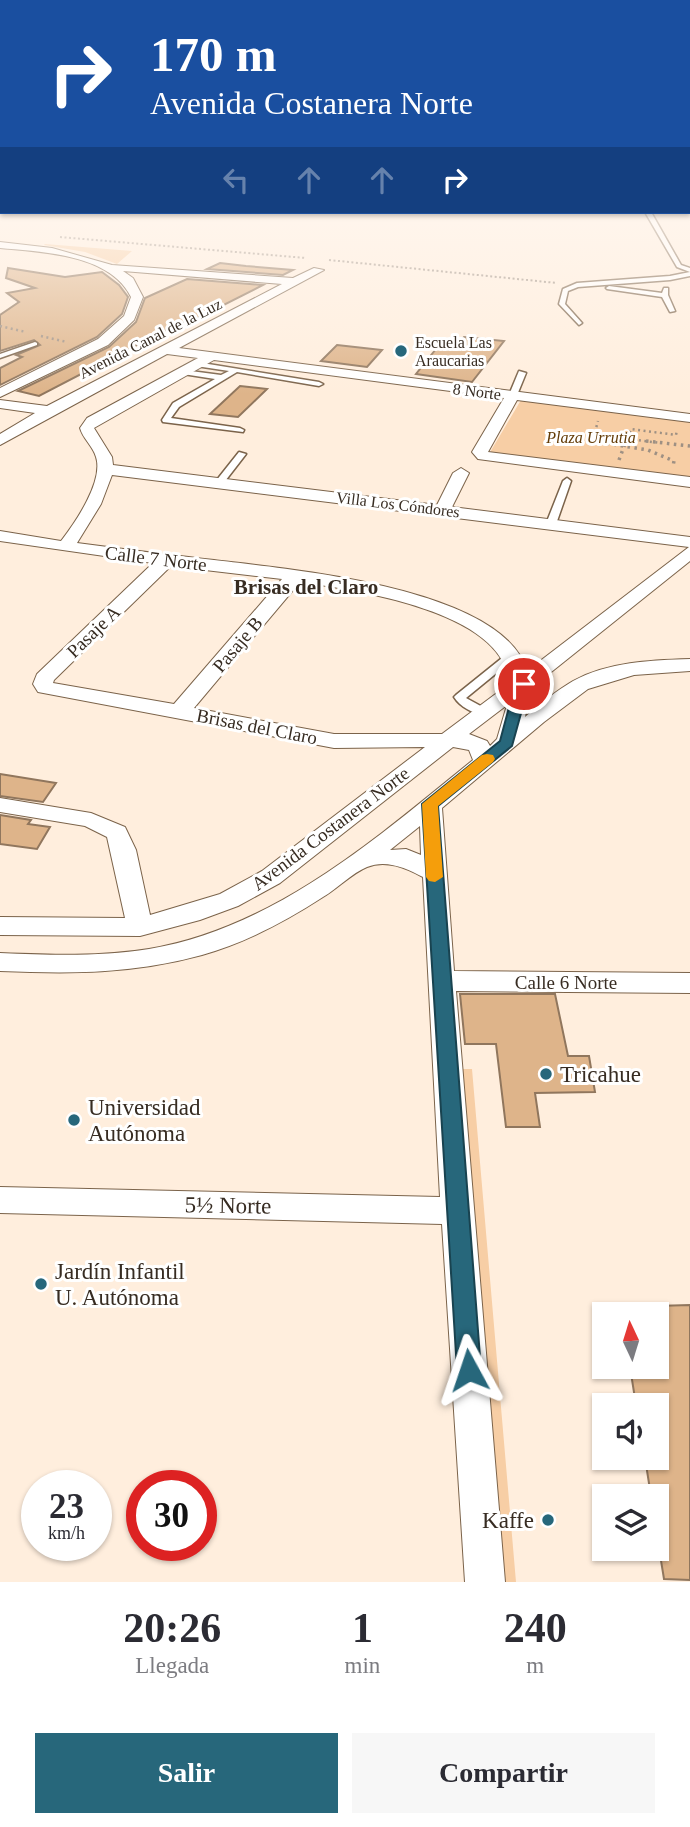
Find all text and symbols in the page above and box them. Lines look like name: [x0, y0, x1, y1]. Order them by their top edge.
text: 170 m: [150, 27, 277, 82]
icon: right: [35, 28, 126, 119]
text: Avenida Costanera Norte: [150, 85, 473, 121]
icon: left: [217, 161, 255, 199]
icon: ahead: [290, 161, 328, 199]
icon: ahead: [363, 161, 401, 199]
icon: right: [436, 161, 474, 199]
street label: Avenida Canal de la Luz: [76, 295, 224, 382]
place label: Escuela Las Araucarias: [415, 334, 492, 369]
marker: Escuela Las Araucarias: [393, 343, 409, 359]
street label: 8 Norte: [452, 380, 502, 403]
park label: Plaza Urrutia: [545, 429, 636, 446]
street label: Villa Los Cóndores: [335, 488, 461, 521]
street label: Calle 7 Norte: [104, 542, 208, 575]
district label: Brisas del Claro: [234, 575, 378, 599]
street label: Pasaje A: [62, 601, 125, 662]
street label: Pasaje B: [208, 612, 267, 676]
pin: [494, 654, 554, 714]
icon: arrive: [505, 665, 543, 703]
street label: Brisas del Claro: [195, 705, 319, 748]
street label: Avenida Costanera Norte: [247, 762, 413, 894]
street label: Calle 6 Norte: [515, 972, 617, 993]
place label: Tricahue: [560, 1062, 641, 1087]
marker: Tricahue: [538, 1066, 554, 1082]
place label: Universidad Autónoma: [88, 1095, 201, 1146]
marker: Universidad Autónoma: [66, 1112, 82, 1128]
street label: 5½ Norte: [184, 1192, 272, 1219]
place label: Jardín Infantil U. Autónoma: [55, 1259, 185, 1310]
marker: Jardín Infantil U. Autónoma: [33, 1276, 49, 1292]
north arrow: [592, 1302, 668, 1379]
map controls: [592, 1302, 669, 1561]
position arrow: [432, 1333, 506, 1407]
button: sound: [592, 1393, 669, 1470]
speed limit sign: 30: [126, 1470, 217, 1561]
button: layers: [592, 1484, 669, 1561]
text: 23: [49, 1487, 84, 1526]
place label: Kaffe: [482, 1508, 534, 1533]
marker: Kaffe: [540, 1512, 556, 1528]
text: km/h: [48, 1523, 85, 1543]
text: 20:26: [123, 1605, 221, 1651]
text: 1: [352, 1605, 373, 1651]
text: 240: [504, 1605, 567, 1651]
text: Llegada: [135, 1653, 209, 1678]
text: min: [345, 1653, 380, 1678]
text: m: [526, 1653, 544, 1678]
button: Salir: [35, 1733, 338, 1813]
button: Compartir: [352, 1733, 655, 1813]

